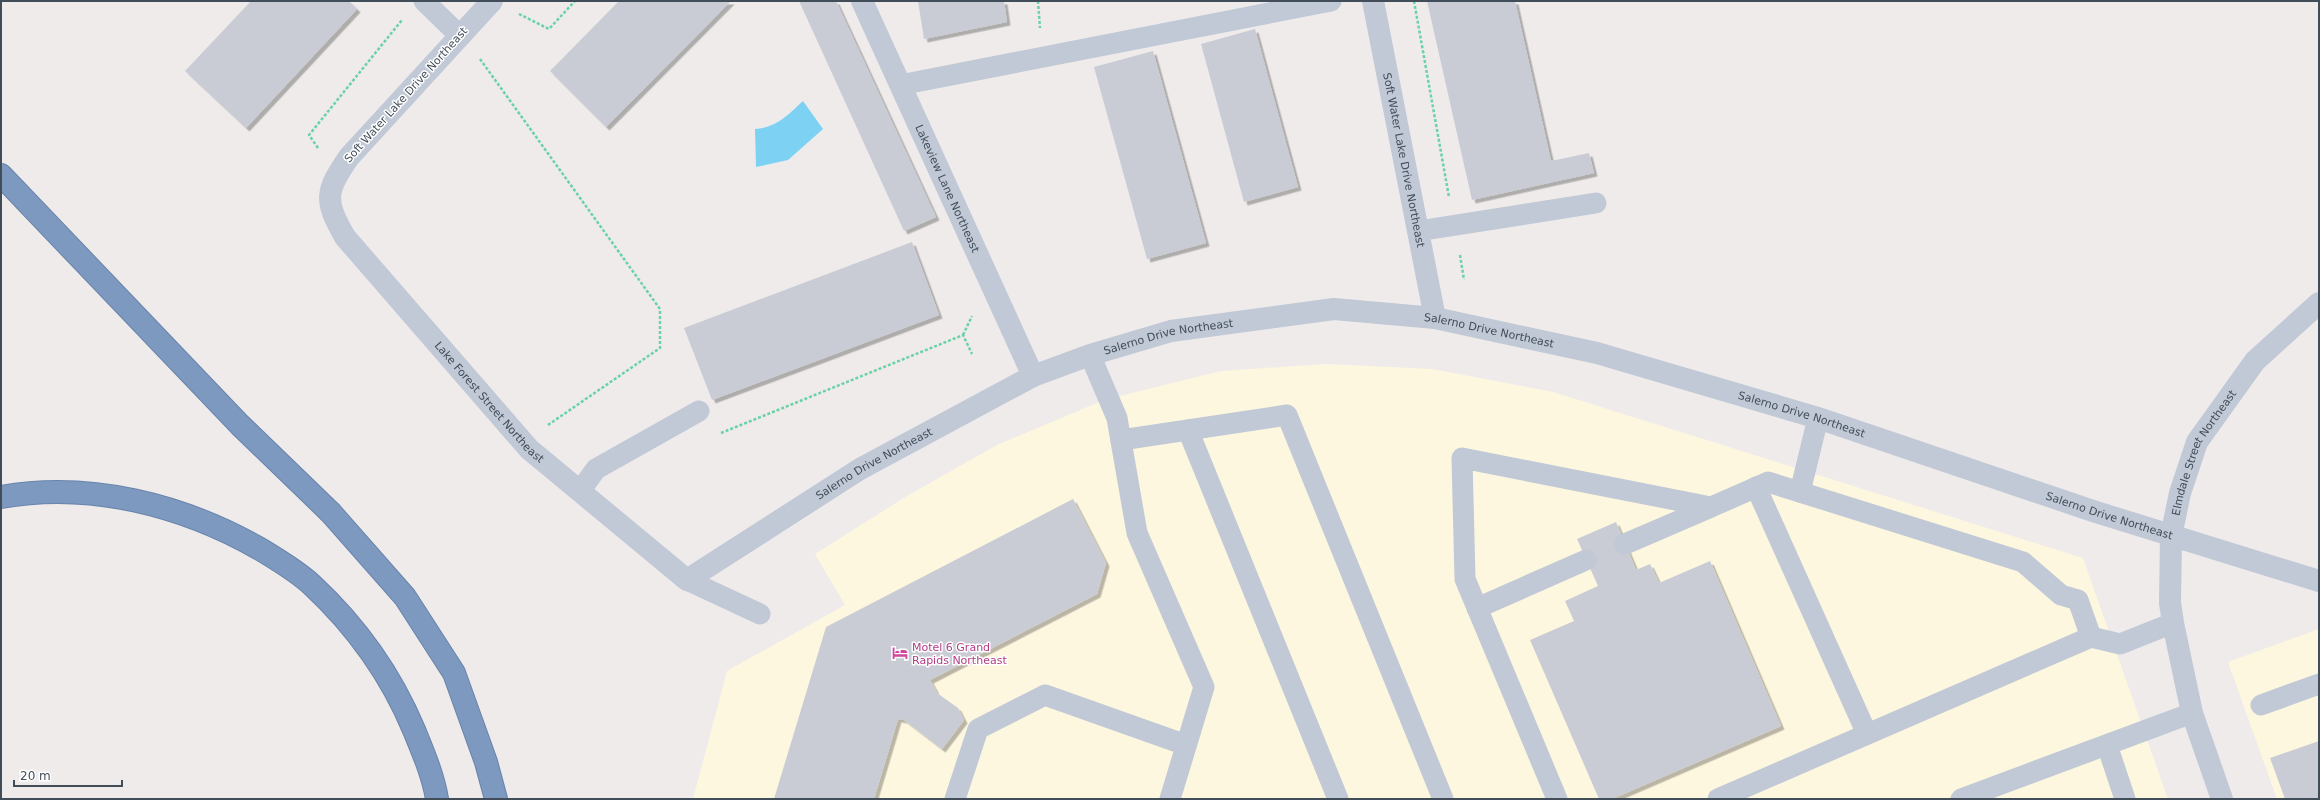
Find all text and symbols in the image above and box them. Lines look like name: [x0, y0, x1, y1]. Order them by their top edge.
street label: Soft Water Lake Drive Northeast: [342, 24, 471, 165]
street label: Soft Water Lake Drive Northeast: [1381, 72, 1428, 249]
street label: Lakeview Lane Northeast: [913, 122, 983, 255]
street label: Salerno Drive Northeast: [1424, 311, 1556, 350]
street label: Salerno Drive Northeast: [1102, 316, 1234, 357]
street label: Lake Forest Street Northeast: [432, 339, 547, 466]
street label: Elmdale Street Northeast: [2169, 387, 2239, 517]
street label: Salerno Drive Northeast: [1737, 388, 1868, 440]
street label: Salerno Drive Northeast: [813, 425, 935, 502]
street label: Salerno Drive Northeast: [2044, 489, 2175, 542]
place label: Motel 6 Grand Rapids Northeast: [912, 641, 1007, 667]
hotel icon: Motel 6 Grand Rapids Northeast: [891, 644, 909, 662]
scale bar: [14, 762, 122, 788]
text: 20 m: [20, 769, 51, 783]

